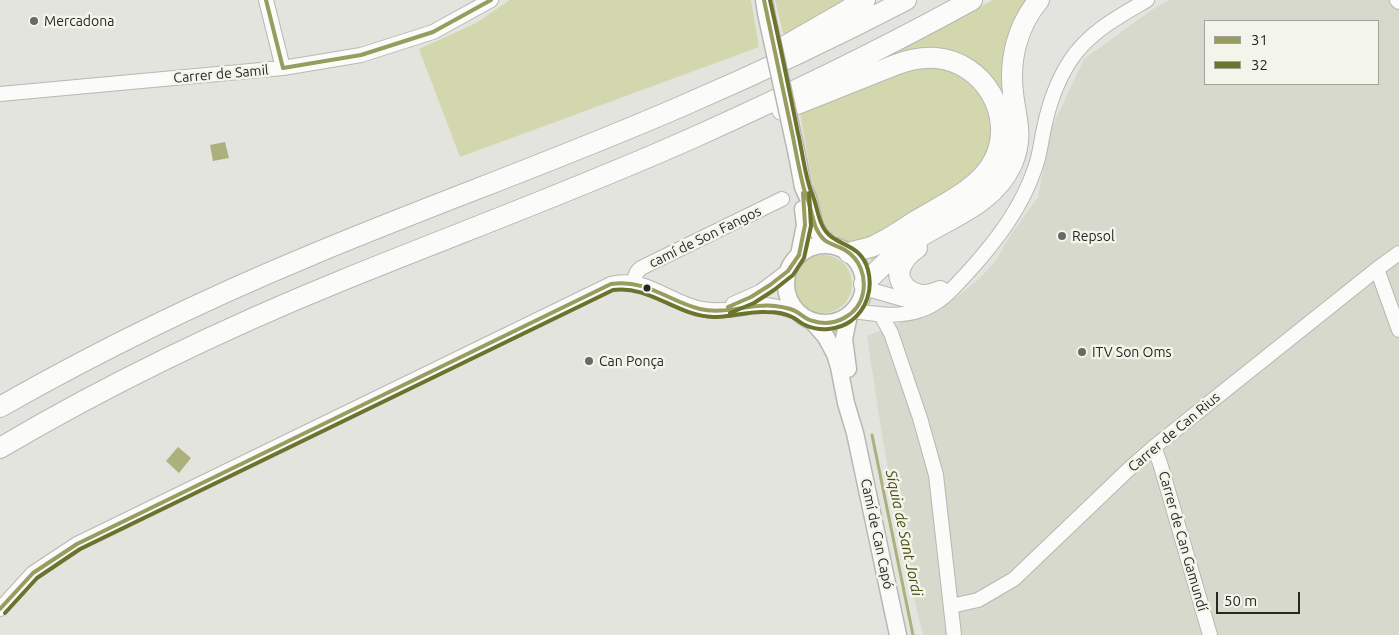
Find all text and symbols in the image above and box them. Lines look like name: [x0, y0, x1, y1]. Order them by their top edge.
place label: Mercadona: [44, 13, 114, 29]
marker: Mercadona: [28, 15, 40, 27]
legend: [1204, 20, 1379, 85]
text: 31: [1251, 31, 1268, 48]
text: 32: [1251, 56, 1268, 73]
street label: Carrer de Samil: [173, 61, 269, 87]
street label: camí de Son Fangos: [646, 203, 764, 271]
place label: Repsol: [1072, 228, 1115, 244]
marker: Repsol: [1056, 230, 1068, 242]
unlabelled marker: [642, 283, 652, 293]
place label: ITV Son Oms: [1092, 344, 1172, 360]
marker: ITV Son Oms: [1076, 346, 1088, 358]
place label: Can Ponça: [599, 353, 664, 369]
marker: Can Ponça: [583, 355, 595, 367]
street label: Carrer de Can Rius: [1125, 389, 1223, 475]
water label: Síquia de Sant Jordi: [882, 468, 926, 598]
street label: Carrer de Can Gamundí: [1155, 469, 1211, 613]
street label: Camí de Can Capó: [857, 477, 897, 591]
scale bar: [1219, 582, 1303, 614]
text: 50 m: [1224, 592, 1257, 609]

